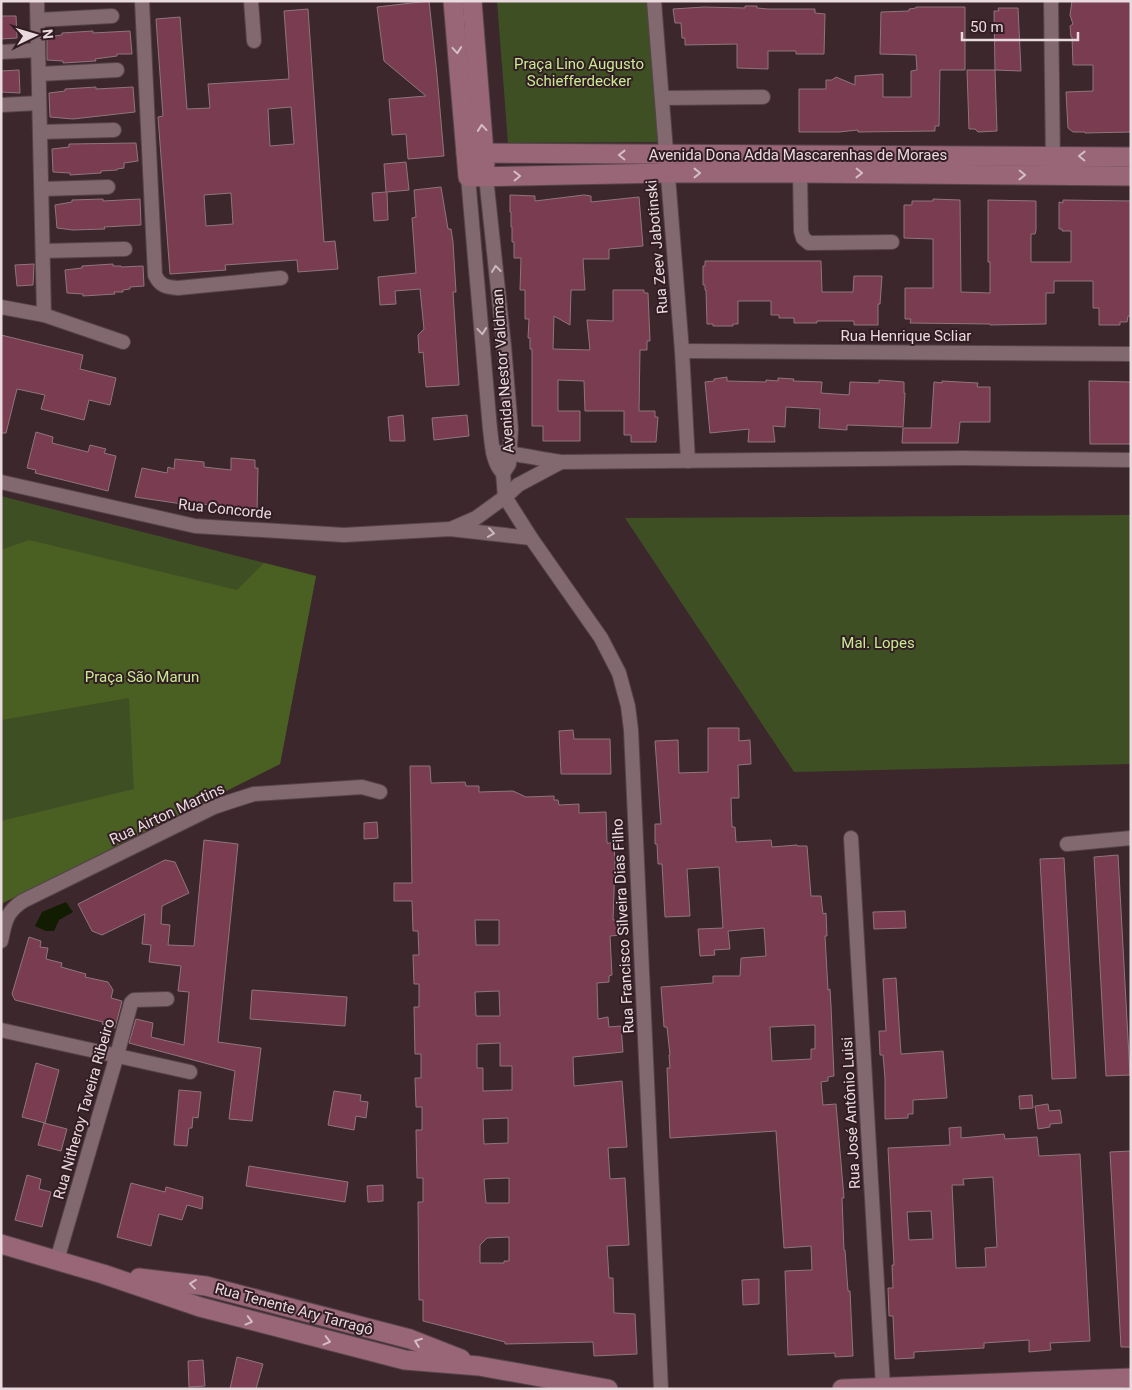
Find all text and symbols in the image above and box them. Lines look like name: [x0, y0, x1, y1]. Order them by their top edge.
north arrow: [10, 10, 60, 60]
scale bar: [962, 10, 1078, 42]
text: 50 m: [970, 18, 1004, 36]
text: N: [40, 28, 56, 39]
one-way arrow: [451, 46, 462, 54]
park label: Praça Lino Augusto Schiefferdecker: [514, 55, 644, 90]
one-way arrow: [477, 124, 488, 132]
street label: Avenida Dona Adda Mascarenhas de Moraes: [649, 146, 947, 164]
one-way arrow: [618, 150, 626, 160]
one-way arrow: [1078, 151, 1086, 162]
one-way arrow: [694, 168, 701, 178]
one-way arrow: [856, 168, 864, 178]
one-way arrow: [1018, 170, 1026, 180]
one-way arrow: [514, 171, 521, 181]
street label: Rua Zeev Jabotinski: [642, 179, 672, 315]
one-way arrow: [491, 265, 502, 273]
street label: Avenida Nestor Valdman: [488, 288, 518, 454]
one-way arrow: [476, 327, 487, 335]
street label: Rua Henrique Scliar: [841, 327, 971, 345]
street label: Rua Concorde: [177, 495, 273, 523]
one-way arrow: [486, 527, 495, 537]
park label: Mal. Lopes: [841, 634, 915, 652]
park label: Praça São Marun: [85, 668, 199, 686]
street label: Rua Airton Martins: [107, 779, 227, 849]
street label: Rua Francisco Silveira Dias Filho: [608, 818, 638, 1034]
street label: Rua Nitheroy Taveira Ribeiro: [50, 1017, 118, 1201]
street label: Rua José Antônio Luisi: [838, 1036, 864, 1190]
one-way arrow: [188, 1279, 196, 1290]
street label: Rua Tenente Ary Tarragô: [213, 1279, 375, 1339]
one-way arrow: [245, 1315, 253, 1325]
one-way arrow: [323, 1335, 331, 1345]
one-way arrow: [414, 1338, 422, 1348]

